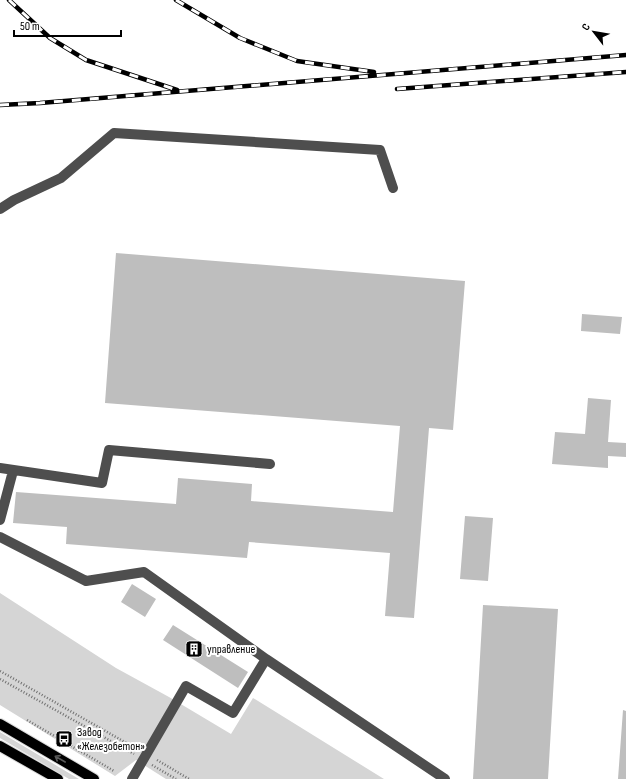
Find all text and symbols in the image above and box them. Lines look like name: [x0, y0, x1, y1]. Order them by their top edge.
scale bar: [14, 12, 121, 38]
north arrow: [574, 12, 614, 52]
text: 50 m: [20, 19, 40, 34]
text: С: [579, 21, 593, 33]
building icon: управление: [184, 639, 204, 659]
place label: управление: [207, 642, 255, 657]
place label: Завод «Железобетон»: [77, 725, 145, 754]
bus stop icon: Завод «Железобетон»: [54, 729, 74, 749]
one-way arrow: [54, 755, 66, 763]

